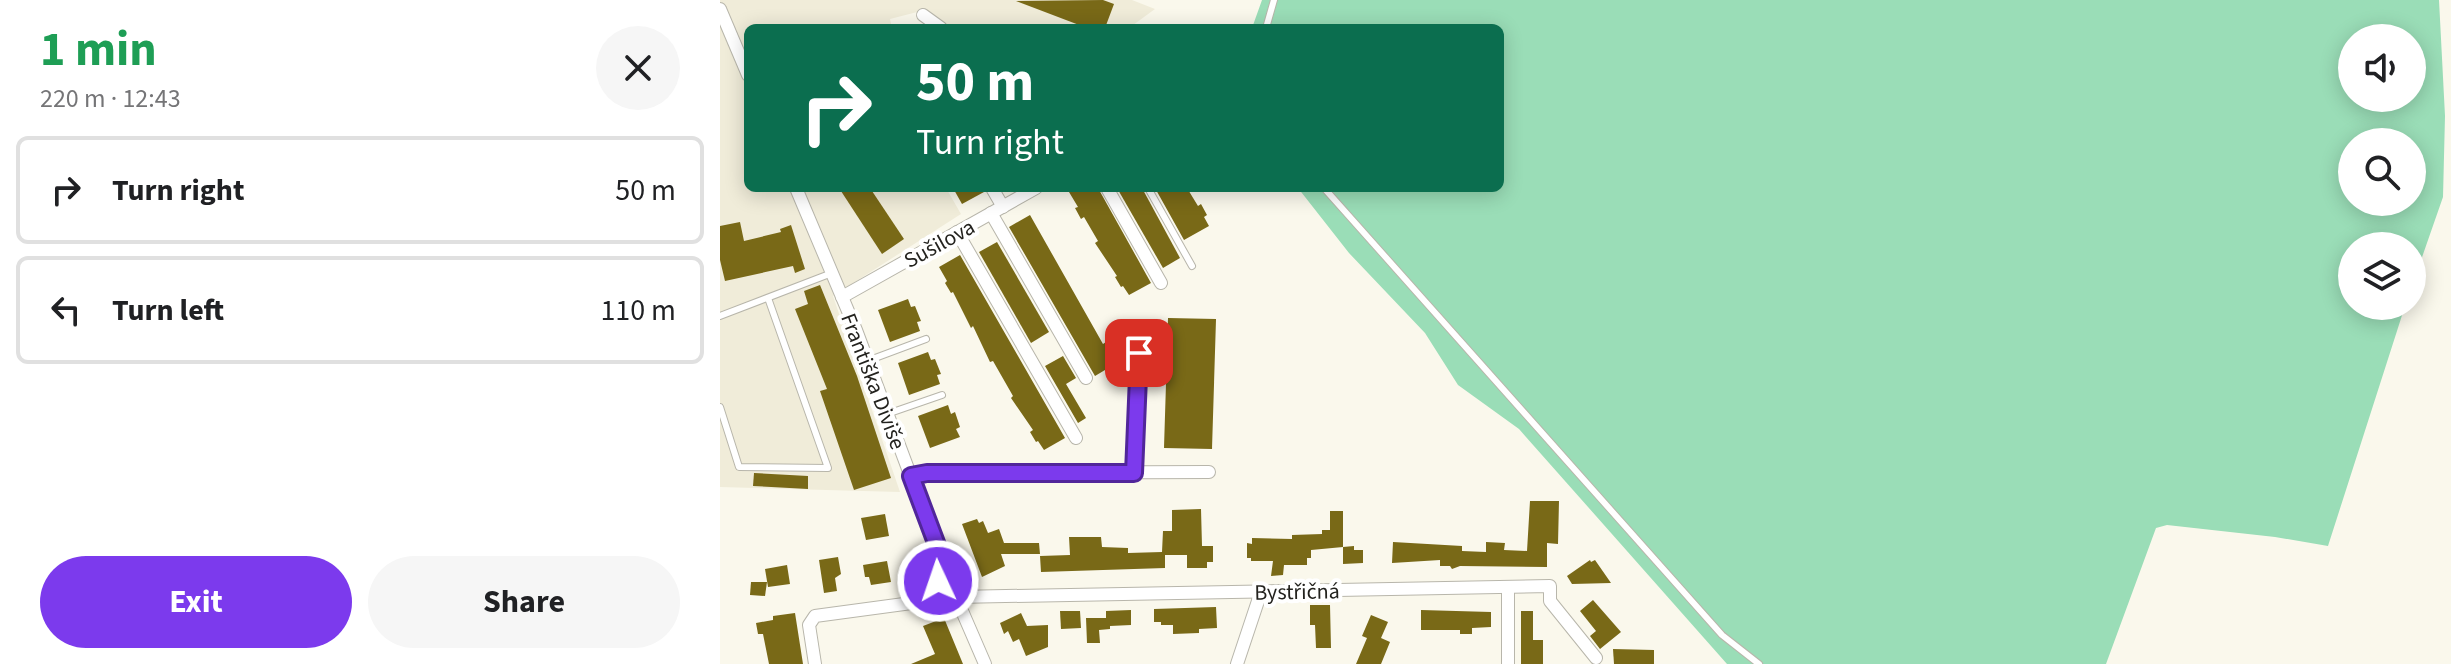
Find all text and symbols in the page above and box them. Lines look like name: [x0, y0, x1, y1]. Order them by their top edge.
text: 1 min: [40, 16, 157, 84]
map controls: [2338, 24, 2426, 320]
button: sound: [2338, 24, 2426, 112]
button: close: [596, 26, 680, 110]
text: 50 m: [916, 43, 1034, 122]
icon: right: [784, 56, 888, 160]
text: 220 m · 12:43: [40, 80, 181, 117]
text: Turn right: [916, 117, 1064, 168]
button: search: [2338, 128, 2426, 216]
icon: right: [44, 168, 88, 212]
text: Turn right: [112, 169, 244, 212]
text: 50 m: [615, 169, 676, 212]
street label: Sušilova: [898, 211, 981, 276]
button: layers: [2338, 232, 2426, 320]
icon: left: [44, 288, 88, 332]
text: Turn left: [112, 289, 224, 332]
text: 110 m: [600, 289, 676, 332]
street label: Františka Diviše: [832, 309, 914, 454]
pin: [1105, 319, 1173, 387]
icon: arrive: [1117, 331, 1161, 375]
position arrow: [896, 539, 980, 623]
button: Exit: [40, 556, 352, 648]
button: Share: [368, 556, 680, 648]
street label: Bystřičná: [1254, 575, 1340, 609]

